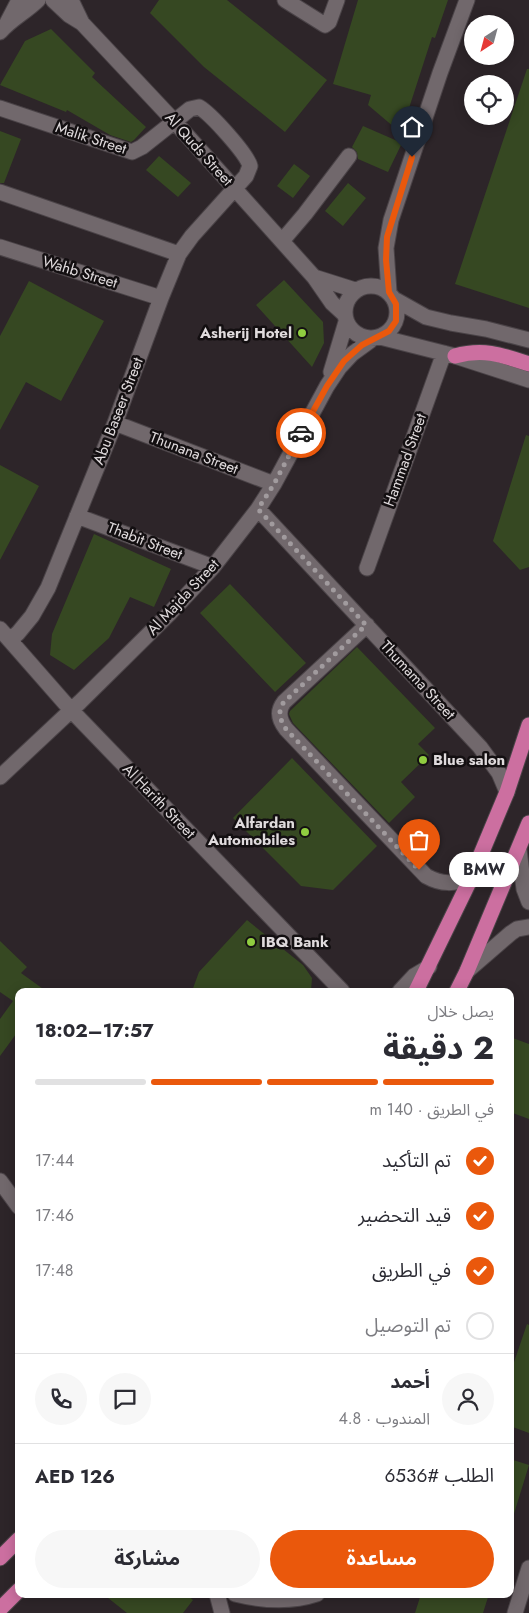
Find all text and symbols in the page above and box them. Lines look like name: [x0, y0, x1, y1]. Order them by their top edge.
north arrow: [464, 15, 514, 65]
map controls: [464, 15, 514, 125]
button: locate: [464, 75, 514, 125]
pin: [391, 106, 433, 157]
street label: Al Quds Street: [160, 107, 238, 191]
icon: home: [398, 113, 426, 141]
street label: Malik Street: [53, 116, 130, 160]
street label: Wahb Street: [40, 250, 121, 294]
place label: Asherij Hotel: [199, 322, 292, 344]
marker: Asherij Hotel: [296, 327, 308, 339]
street label: Abu Baseer Street: [87, 354, 149, 468]
courier: [276, 408, 326, 458]
street label: Hammad Street: [378, 410, 432, 510]
icon: car: [287, 419, 315, 447]
street label: Thunana Street: [147, 426, 242, 480]
street label: Thabit Street: [104, 517, 186, 565]
street label: Al Majda Street: [142, 554, 224, 640]
street label: Thumama Street: [376, 636, 461, 725]
place label: Blue salon: [433, 749, 505, 771]
marker: Blue salon: [417, 754, 429, 766]
street label: Al Harith Street: [118, 759, 201, 844]
place label: Alfardan Automobiles: [207, 812, 295, 851]
pin: [398, 819, 440, 870]
marker: Alfardan Automobiles: [299, 826, 311, 838]
icon: bag: [405, 826, 433, 854]
callout: BMW: [449, 852, 519, 888]
text: BMW: [463, 858, 505, 881]
place label: IBQ Bank: [261, 931, 329, 953]
marker: IBQ Bank: [245, 936, 257, 948]
text: يصل خلال: [427, 1000, 494, 1023]
text: 17:57–18:02: [35, 1017, 154, 1044]
text: 2 دقيقة: [383, 1025, 494, 1071]
text: في الطريق · 140 m: [370, 1098, 494, 1121]
text: تم التأكيد: [382, 1147, 451, 1174]
icon: check: [466, 1147, 494, 1175]
text: 17:44: [35, 1149, 74, 1172]
text: قيد التحضير: [358, 1202, 451, 1229]
icon: check: [466, 1202, 494, 1230]
text: 17:46: [35, 1204, 74, 1227]
text: في الطريق: [372, 1257, 451, 1284]
icon: check: [466, 1257, 494, 1285]
text: 17:48: [35, 1259, 73, 1282]
text: تم التوصيل: [365, 1312, 451, 1339]
text: أحمد: [390, 1368, 430, 1395]
button: phone: [35, 1373, 87, 1425]
button: chat: [99, 1373, 151, 1425]
button: person: [442, 1373, 494, 1425]
text: المندوب · 4.8: [338, 1407, 430, 1430]
text: الطلب #6536: [384, 1462, 494, 1489]
text: AED 126: [35, 1463, 115, 1490]
button: مشاركة: [35, 1530, 260, 1588]
button: مساعدة: [270, 1530, 494, 1588]

